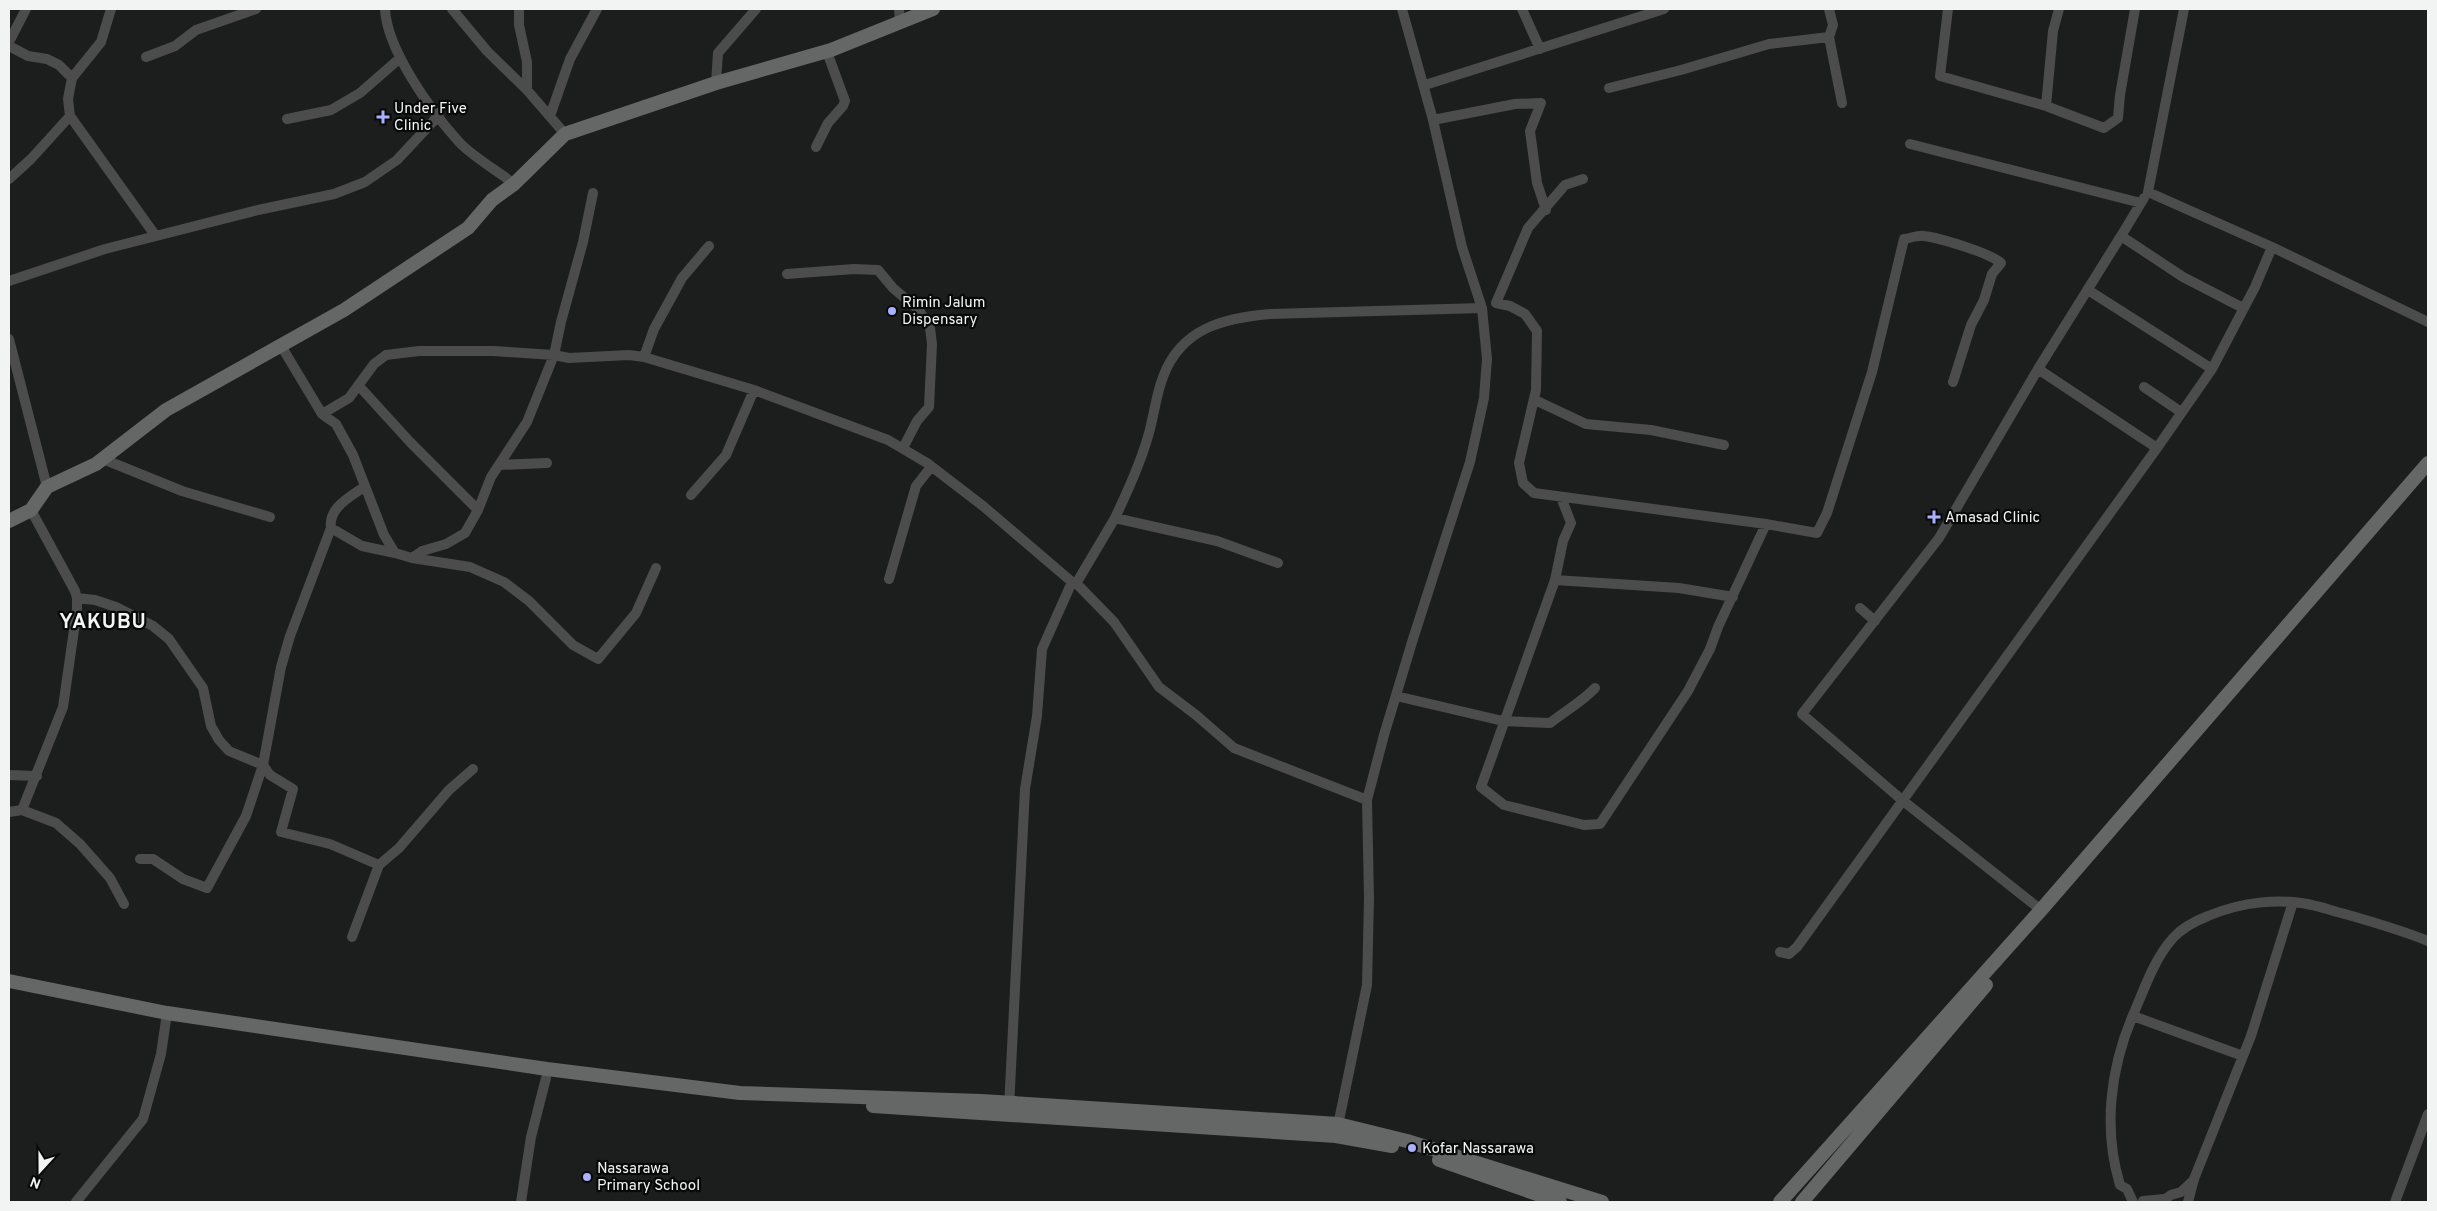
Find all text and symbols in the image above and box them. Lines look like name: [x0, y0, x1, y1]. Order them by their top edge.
place label: Under Five Clinic: [394, 100, 467, 136]
marker: Under Five Clinic: [376, 110, 390, 124]
place label: Rimin Jalum Dispensary: [902, 294, 986, 330]
marker: Rimin Jalum Dispensary: [886, 305, 898, 317]
place label: Amasad Clinic: [1945, 509, 2040, 528]
marker: Amasad Clinic: [1927, 510, 1941, 524]
district label: YAKUBU: [59, 610, 147, 636]
place label: Kofar Nassarawa: [1422, 1140, 1534, 1159]
marker: Kofar Nassarawa: [1406, 1142, 1418, 1154]
north arrow: [15, 1146, 65, 1196]
place label: Nassarawa Primary School: [597, 1160, 700, 1196]
marker: Nassarawa Primary School: [581, 1171, 593, 1183]
text: N: [28, 1172, 44, 1191]

